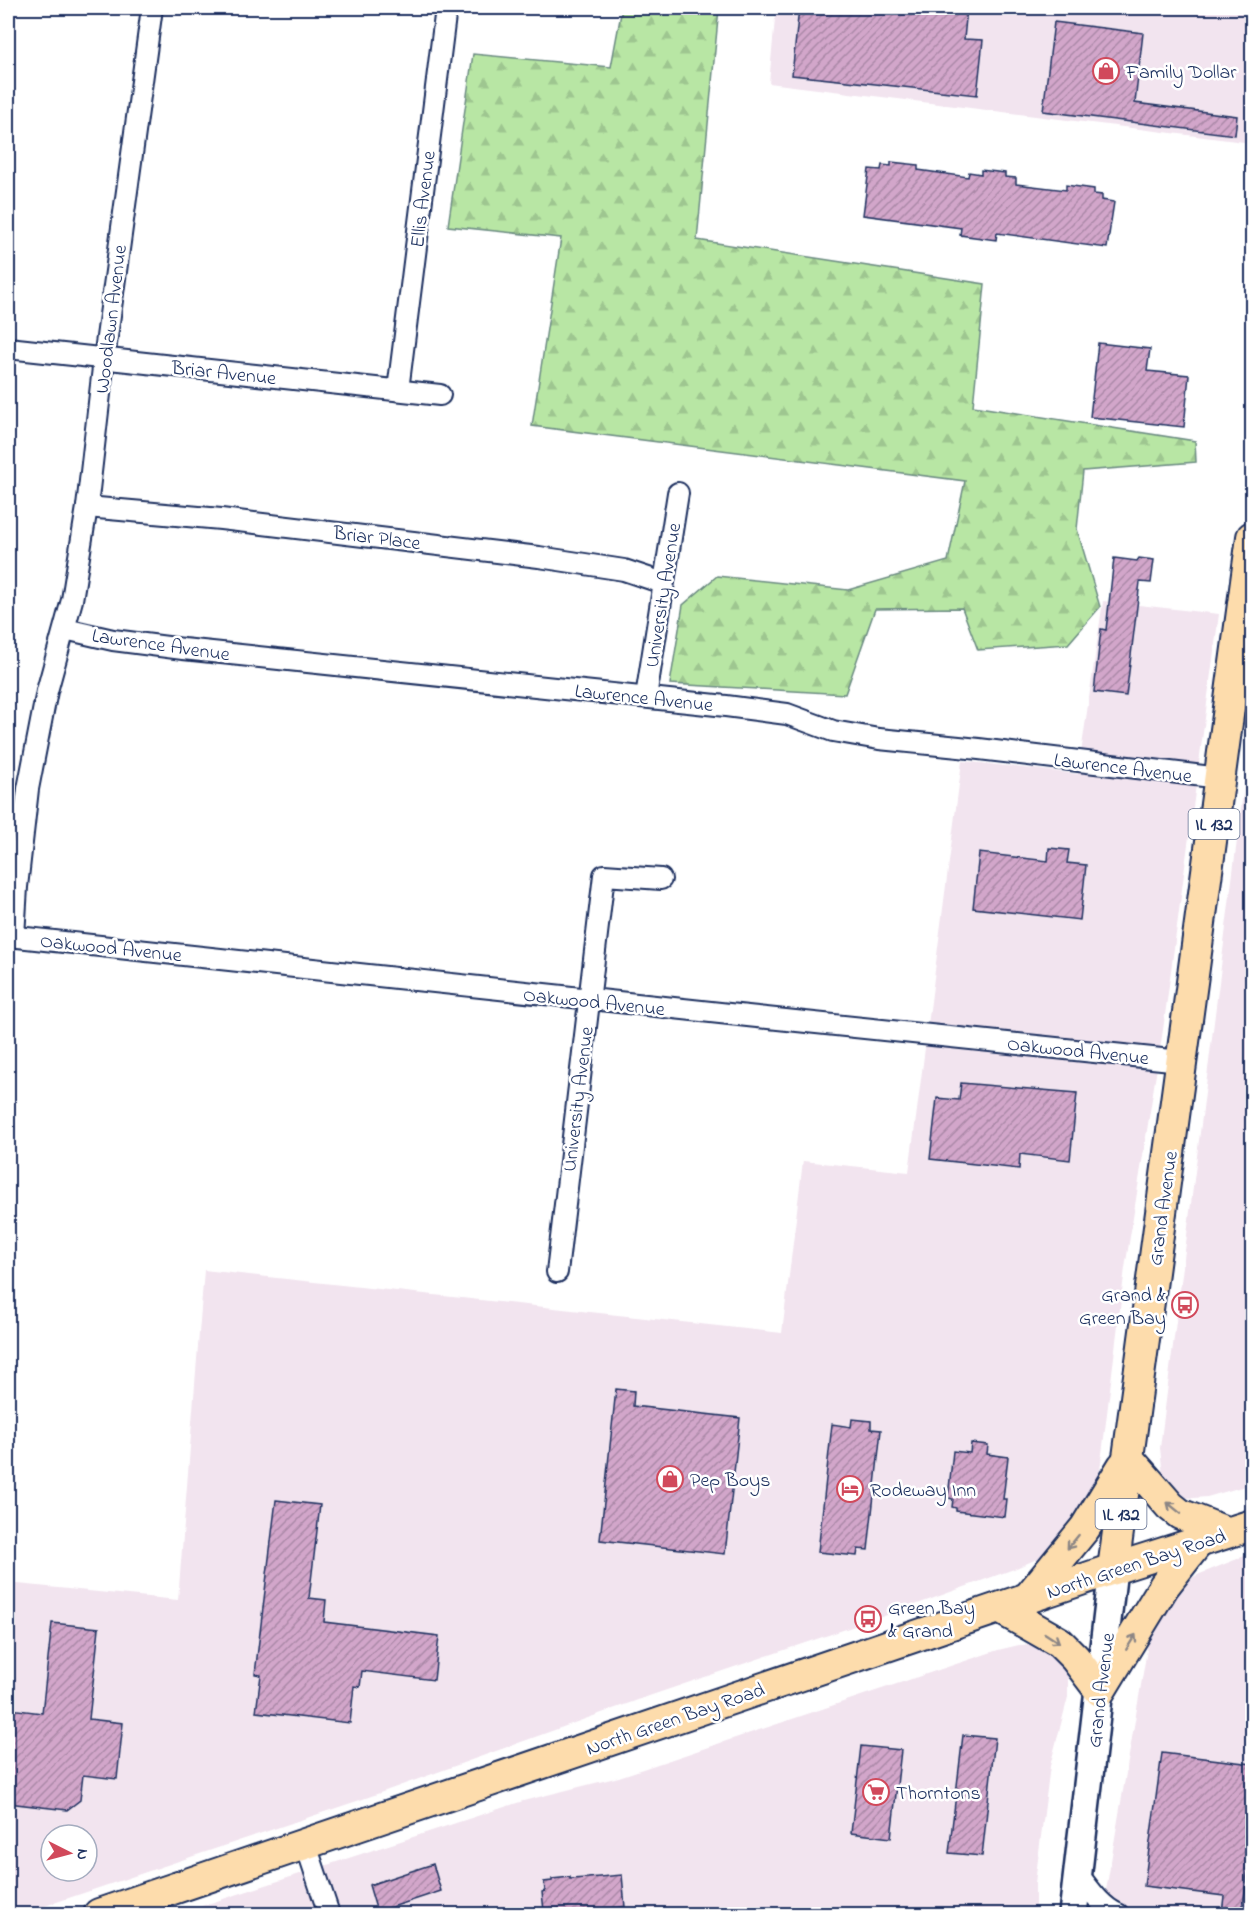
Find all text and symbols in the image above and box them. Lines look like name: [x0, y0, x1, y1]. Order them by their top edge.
shop icon: Family Dollar: [1091, 56, 1121, 86]
place label: Family Dollar: [1125, 59, 1237, 88]
street label: Ellis Avenue: [404, 149, 445, 249]
street label: Woodlawn Avenue: [89, 243, 136, 395]
street label: Briar Avenue: [169, 354, 278, 394]
street label: Briar Place: [330, 520, 422, 559]
street label: University Avenue: [639, 521, 690, 670]
street label: Lawrence Avenue: [90, 622, 232, 671]
street label: Lawrence Avenue: [573, 678, 714, 721]
street label: Lawrence Avenue: [1052, 747, 1193, 792]
road number: IL 132: [1188, 809, 1240, 839]
street label: Oakwood Avenue: [38, 928, 183, 971]
street label: Oakwood Avenue: [521, 982, 666, 1025]
street label: University Avenue: [556, 1025, 603, 1174]
street label: Oakwood Avenue: [1005, 1031, 1150, 1074]
street label: Grand Avenue: [1142, 1149, 1187, 1268]
place label: Grand & Green Bay: [1079, 1282, 1166, 1334]
bus stop icon: Grand & Green Bay: [1170, 1290, 1200, 1320]
shop icon: Pep Boys: [655, 1464, 685, 1494]
place label: Pep Boys: [690, 1467, 770, 1496]
hotel icon: Rodeway Inn: [835, 1474, 865, 1504]
place label: Rodeway Inn: [870, 1477, 976, 1506]
road number: IL 132: [1096, 1499, 1146, 1529]
one-way arrow: [1166, 1501, 1182, 1514]
street label: North Green Bay Road: [1043, 1523, 1230, 1608]
one-way arrow: [1067, 1534, 1080, 1550]
place label: Green Bay & Grand: [888, 1595, 975, 1647]
bus stop icon: Green Bay & Grand: [853, 1604, 883, 1634]
one-way arrow: [1043, 1631, 1060, 1644]
street label: Grand Avenue: [1081, 1631, 1124, 1749]
one-way arrow: [1125, 1634, 1137, 1651]
street label: North Green Bay Road: [583, 1676, 769, 1764]
supermarket icon: Thorntons: [861, 1777, 891, 1807]
place label: Thorntons: [896, 1780, 981, 1809]
north arrow: [39, 1823, 99, 1883]
text: N: [69, 1848, 94, 1861]

